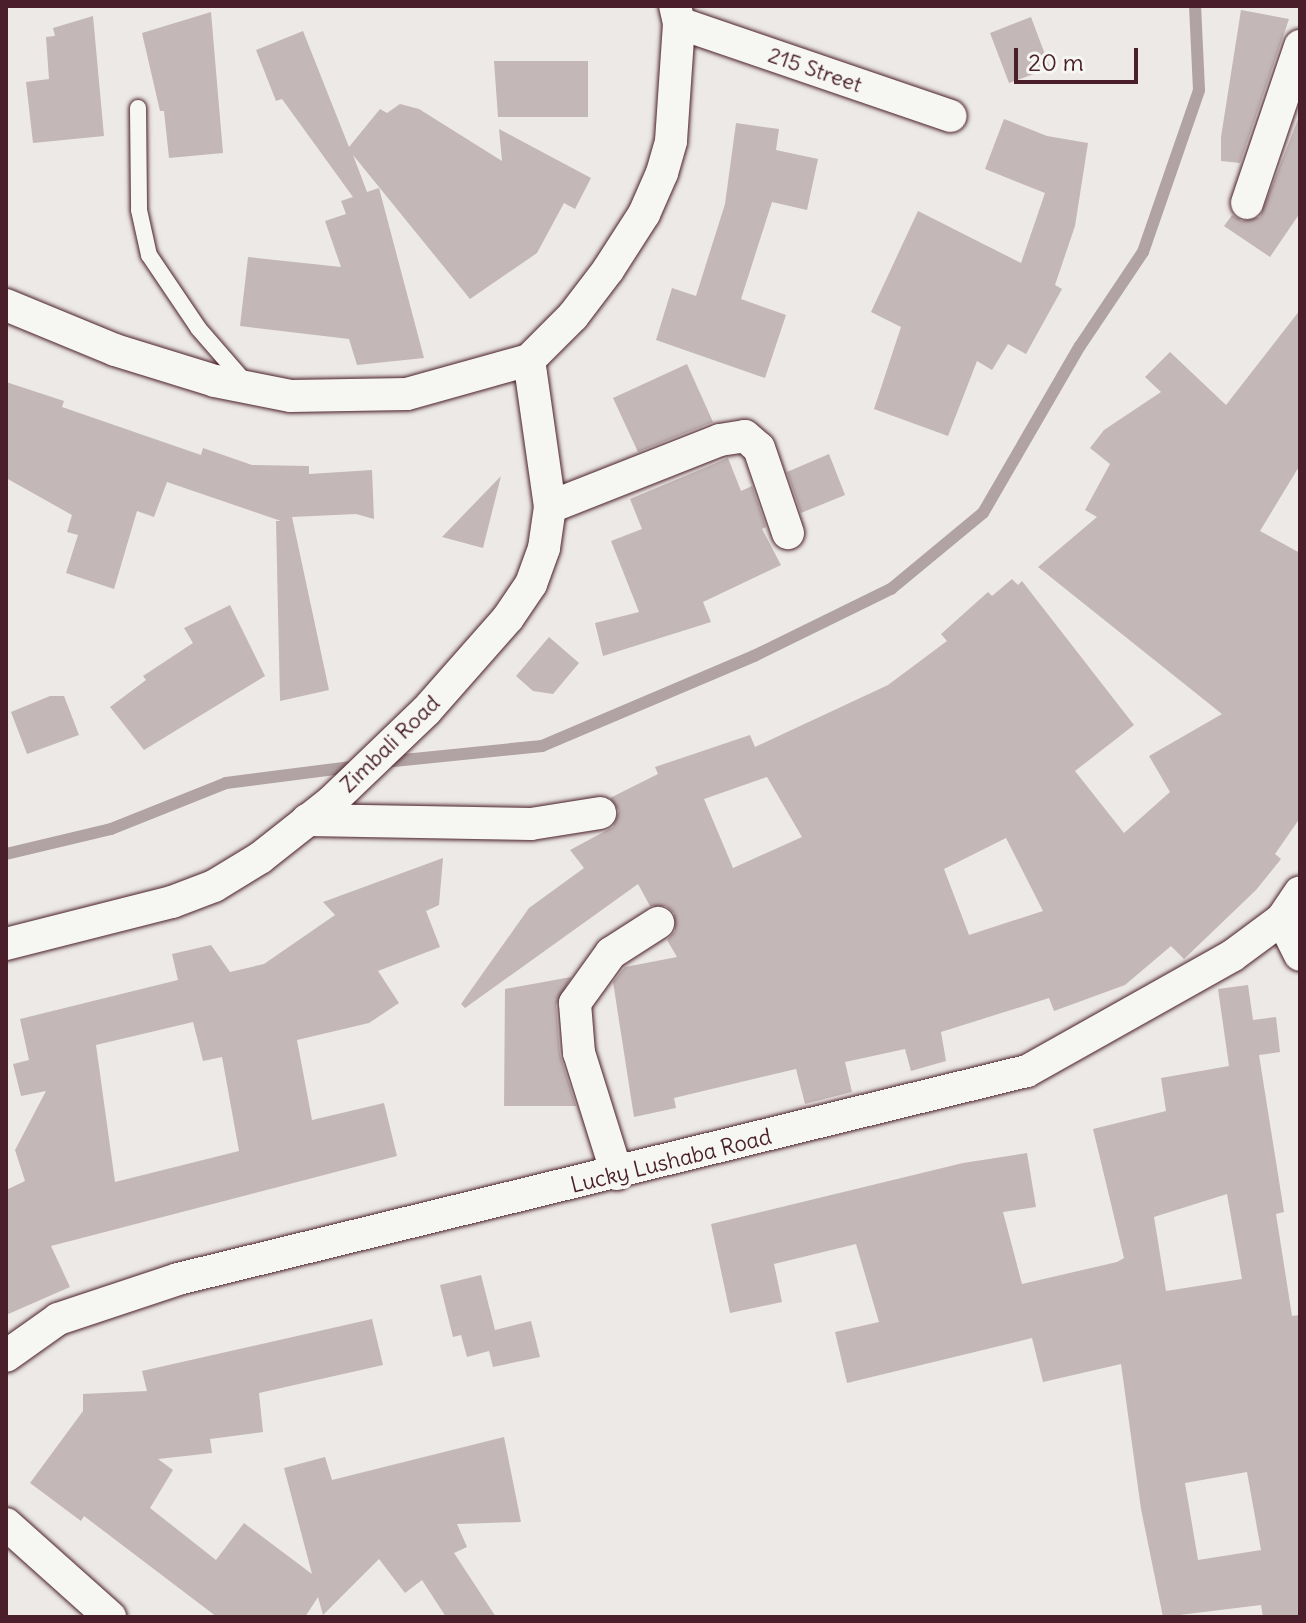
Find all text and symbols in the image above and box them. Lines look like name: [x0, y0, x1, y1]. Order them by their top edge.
scale bar: [1018, 32, 1142, 82]
street label: 215 Street: [765, 42, 865, 98]
text: 20 m: [1028, 47, 1084, 77]
street label: Zimbali Road: [335, 690, 445, 798]
street label: Lucky Lushaba Road: [568, 1123, 774, 1199]

